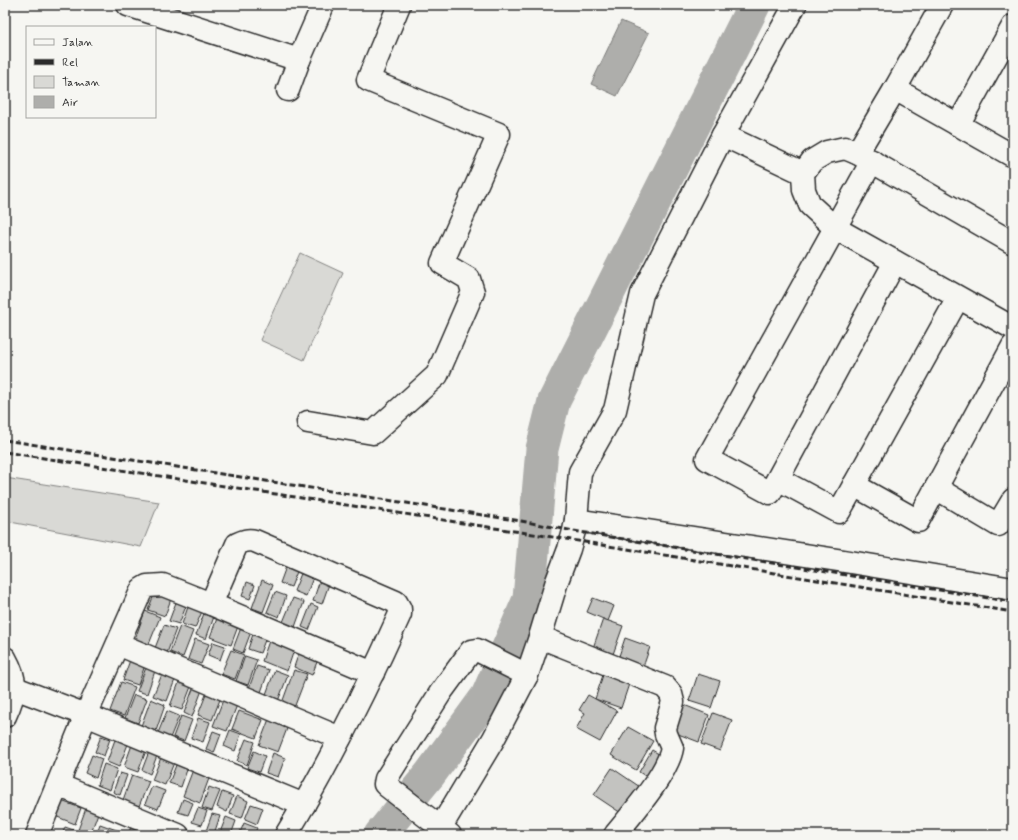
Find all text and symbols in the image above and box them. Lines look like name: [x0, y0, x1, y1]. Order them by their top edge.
legend: [26, 26, 156, 118]
text: Jalan: [62, 35, 94, 51]
text: Rel: [62, 55, 78, 71]
text: Taman: [62, 75, 101, 91]
text: Air: [62, 95, 78, 111]

